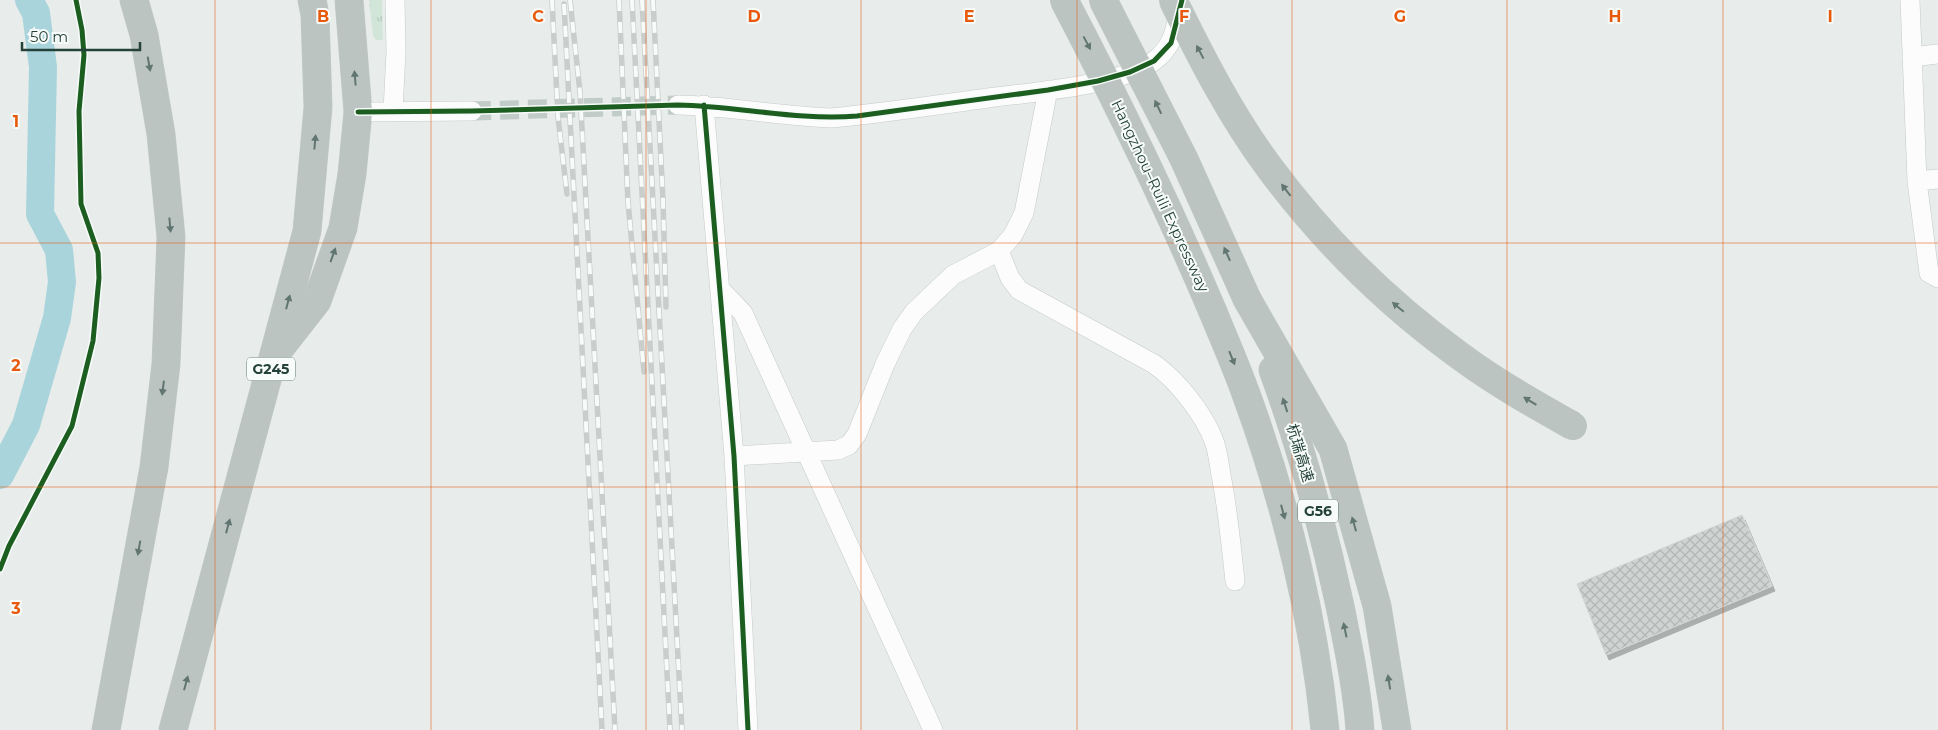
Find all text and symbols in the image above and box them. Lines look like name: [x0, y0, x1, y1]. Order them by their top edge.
text: B: [317, 7, 329, 26]
text: C: [532, 7, 544, 26]
text: D: [747, 7, 761, 26]
text: E: [964, 7, 974, 26]
text: F: [1179, 7, 1189, 26]
text: G: [1394, 7, 1406, 26]
text: H: [1609, 7, 1621, 26]
text: I: [1827, 7, 1833, 26]
scale bar: [22, 20, 140, 52]
text: 50 m: [30, 27, 68, 46]
one-way arrow: [1083, 36, 1091, 50]
one-way arrow: [1196, 45, 1204, 60]
one-way arrow: [146, 57, 154, 73]
one-way arrow: [351, 69, 359, 85]
street label: Hangzhou–Ruili Expressway: [1107, 97, 1214, 296]
one-way arrow: [1154, 100, 1162, 114]
text: 1: [13, 112, 19, 131]
one-way arrow: [311, 134, 319, 150]
one-way arrow: [1281, 184, 1292, 197]
one-way arrow: [166, 218, 174, 234]
one-way arrow: [329, 247, 337, 262]
one-way arrow: [1223, 247, 1231, 261]
one-way arrow: [285, 294, 293, 309]
one-way arrow: [1392, 301, 1405, 312]
one-way arrow: [1228, 351, 1236, 365]
text: 2: [11, 356, 21, 375]
road number: G245: [247, 358, 295, 380]
one-way arrow: [159, 380, 167, 396]
one-way arrow: [1524, 397, 1537, 406]
one-way arrow: [1281, 398, 1289, 413]
street label: 杭瑞高速: [1283, 421, 1318, 484]
road number: G56: [1298, 500, 1338, 522]
one-way arrow: [1279, 504, 1287, 519]
one-way arrow: [1349, 516, 1357, 531]
one-way arrow: [224, 519, 232, 534]
one-way arrow: [135, 541, 143, 556]
text: 3: [10, 599, 21, 618]
one-way arrow: [1341, 622, 1349, 637]
one-way arrow: [1385, 673, 1393, 689]
one-way arrow: [182, 675, 190, 690]

